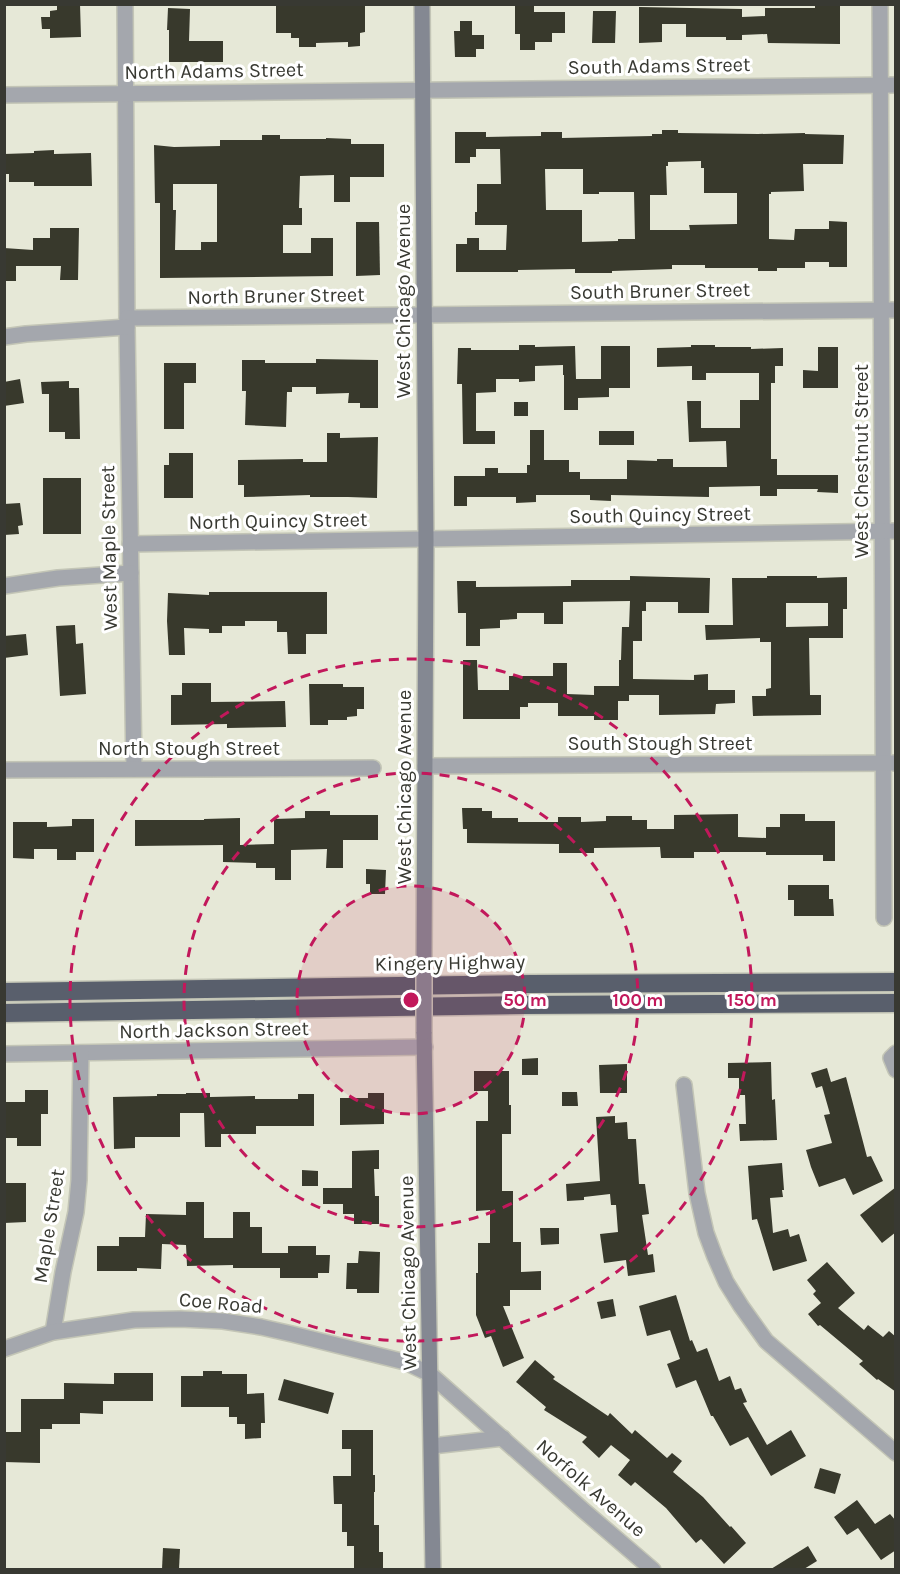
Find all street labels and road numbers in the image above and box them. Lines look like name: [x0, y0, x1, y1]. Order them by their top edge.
street label: South Adams Street: [567, 53, 751, 79]
street label: North Adams Street: [124, 58, 304, 84]
street label: West Chicago Avenue: [392, 204, 415, 398]
street label: South Bruner Street: [570, 278, 751, 304]
street label: North Bruner Street: [187, 283, 365, 309]
street label: West Chestnut Street: [850, 363, 873, 558]
street label: West Maple Street: [96, 465, 122, 631]
street label: South Quincy Street: [569, 502, 752, 528]
street label: North Quincy Street: [188, 508, 368, 534]
street label: West Chicago Avenue: [393, 690, 416, 884]
street label: South Stough Street: [567, 732, 753, 755]
street label: North Stough Street: [98, 737, 280, 760]
street label: Kingery Highway: [375, 950, 525, 976]
street label: North Jackson Street: [119, 1017, 310, 1043]
street label: Maple Street: [29, 1167, 69, 1285]
street label: West Chicago Avenue: [395, 1175, 421, 1371]
street label: Coe Road: [178, 1288, 264, 1318]
street label: Norfolk Avenue: [532, 1434, 650, 1542]

